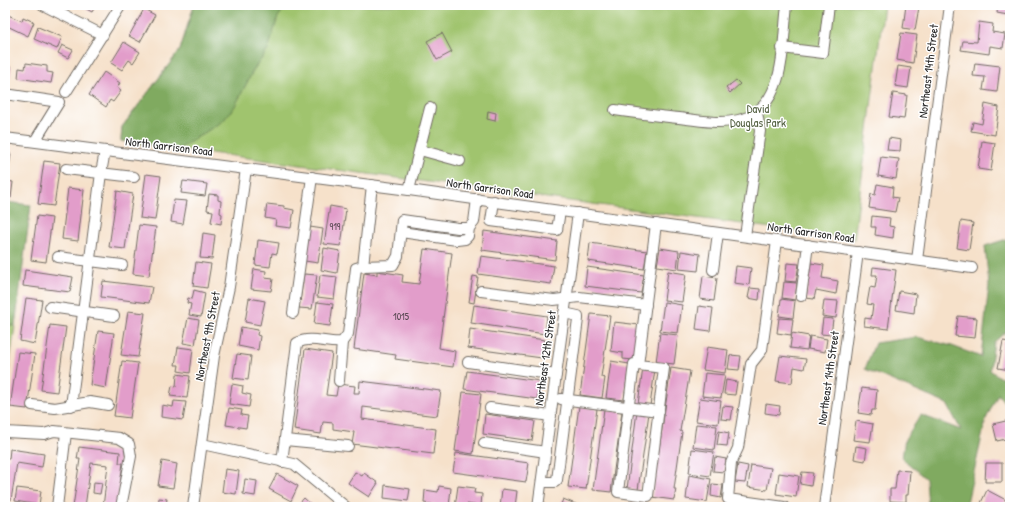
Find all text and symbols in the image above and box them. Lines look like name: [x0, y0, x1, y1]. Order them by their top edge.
street label: Northeast 14th Street: [914, 22, 942, 119]
park label: David Douglas Park: [730, 100, 786, 131]
street label: North Garrison Road: [125, 132, 214, 160]
street label: North Garrison Road: [446, 173, 535, 203]
street label: North Garrison Road: [767, 217, 856, 247]
house number: 919: [330, 220, 341, 233]
street label: Northeast 9th Street: [190, 289, 224, 382]
street label: Northeast 12th Street: [530, 309, 560, 407]
house number: 1015: [393, 310, 410, 323]
street label: Northeast 14th Street: [813, 329, 843, 426]

